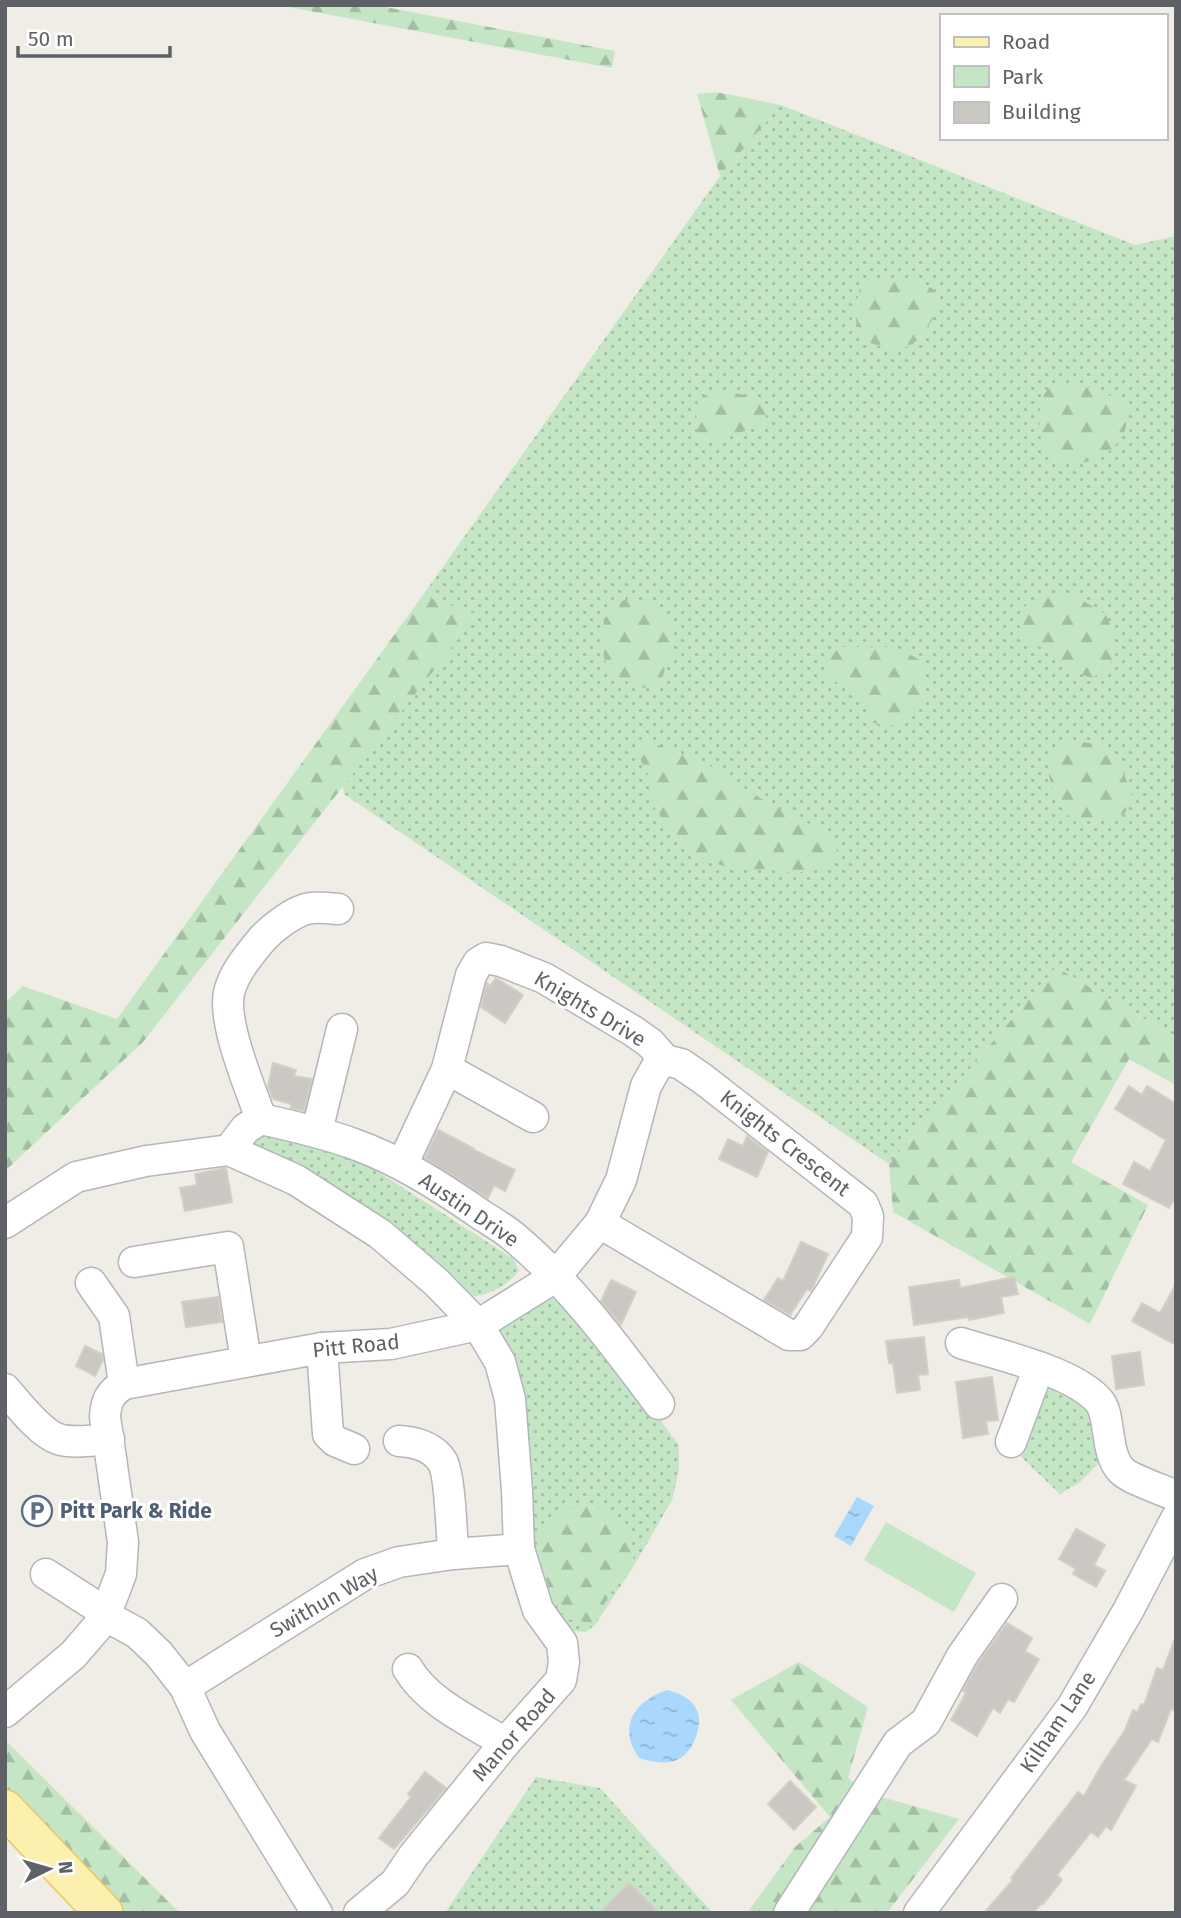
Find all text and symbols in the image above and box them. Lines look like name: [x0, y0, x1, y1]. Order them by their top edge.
scale bar: [18, 14, 170, 58]
legend: [940, 14, 1167, 140]
text: 50 m: [28, 26, 74, 52]
text: Road: [1002, 29, 1050, 55]
text: Park: [1002, 64, 1044, 90]
text: Building: [1002, 99, 1081, 125]
street label: Knights Drive: [529, 965, 651, 1053]
street label: Knights Crescent: [715, 1084, 856, 1202]
street label: Austin Drive: [414, 1167, 524, 1253]
street label: Pitt Road: [311, 1329, 401, 1363]
parking icon: Pitt Park & Ride: [20, 1494, 54, 1528]
place label: Pitt Park & Ride: [60, 1498, 212, 1524]
street label: Swithun Way: [265, 1560, 383, 1643]
street label: Kilham Lane: [1014, 1666, 1102, 1778]
street label: Manor Road: [467, 1683, 561, 1787]
north arrow: [14, 1834, 84, 1904]
text: N: [53, 1860, 77, 1875]

